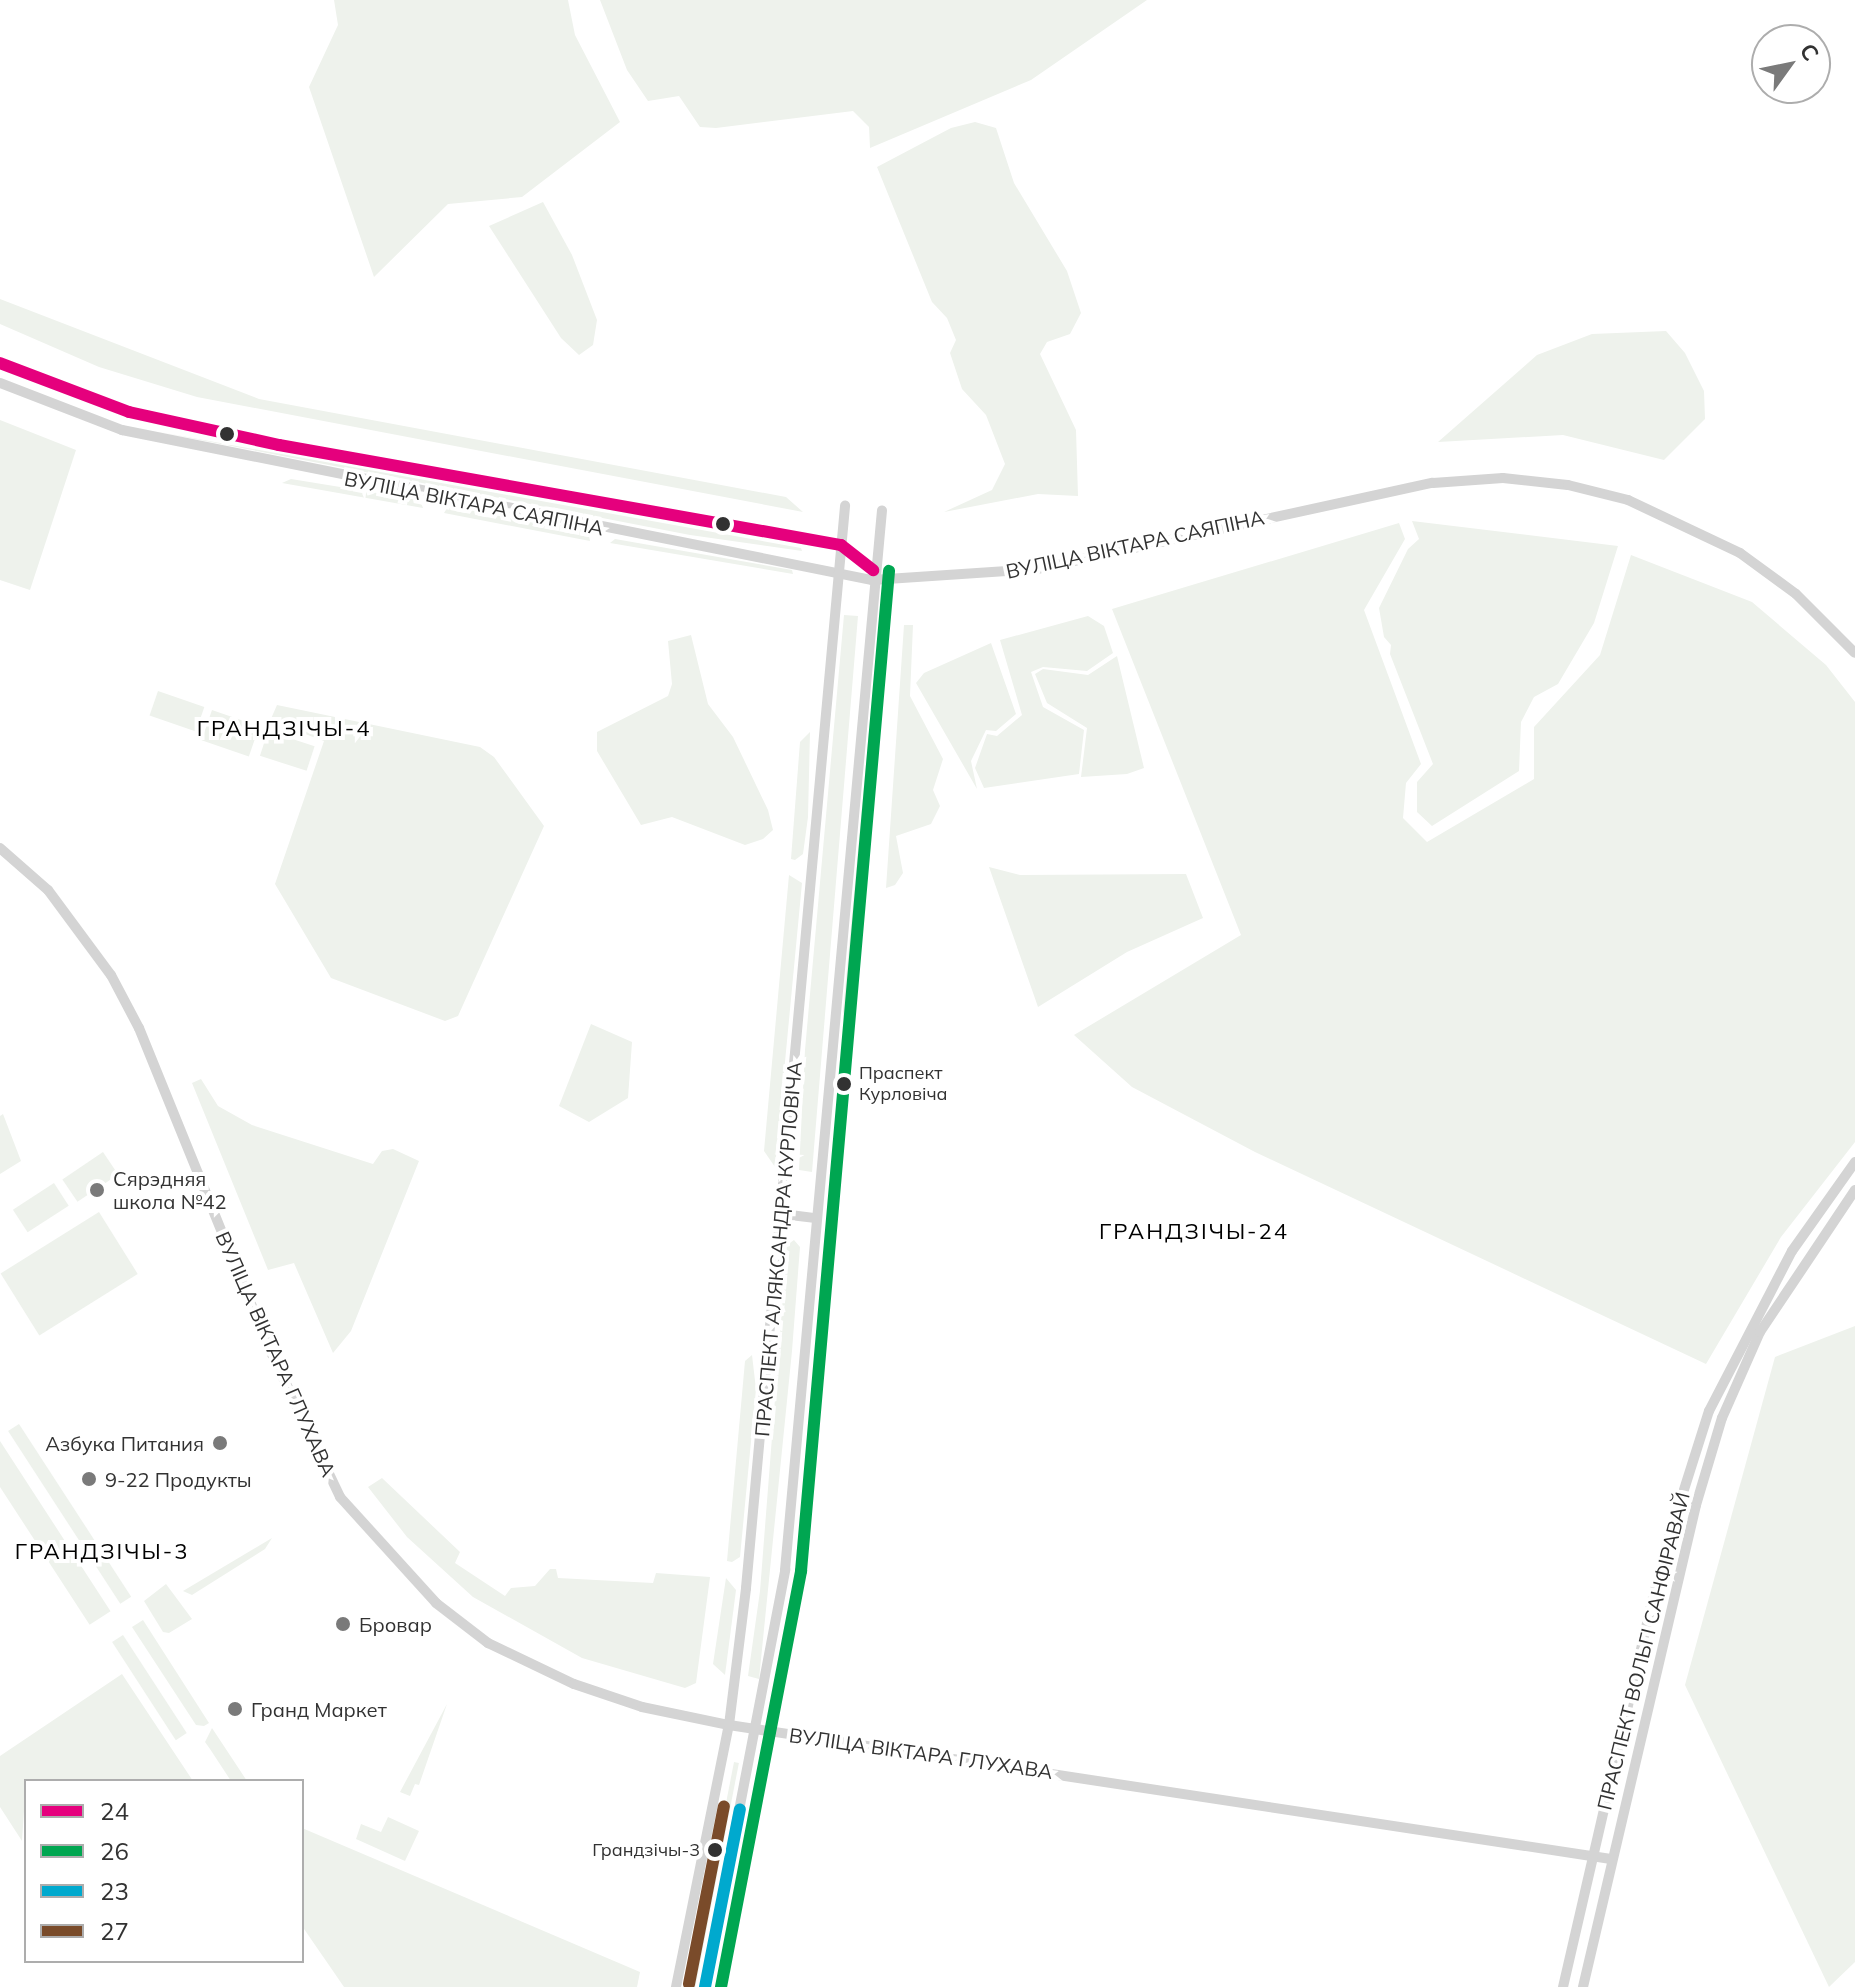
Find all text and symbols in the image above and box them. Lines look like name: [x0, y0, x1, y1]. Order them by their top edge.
north arrow: [1751, 24, 1831, 104]
text: С: [1794, 38, 1825, 66]
unlabelled marker: [219, 426, 235, 442]
street label: ВУЛІЦА ВІКТАРА САЯПІНА: [342, 466, 606, 540]
street label: ВУЛІЦА ВІКТАРА САЯПІНА: [1004, 505, 1266, 583]
unlabelled marker: [715, 516, 731, 532]
district label: ГРАНДЗІЧЫ-4: [197, 716, 371, 742]
street label: ПРАСПЕКТ АЛЯКСАНДРА КУРЛОВІЧА: [750, 1060, 806, 1438]
place label: Праспект Курловіча: [859, 1063, 948, 1106]
marker: Праспект Курловіча: [836, 1076, 852, 1092]
place label: Сярэдняя школа №42: [113, 1166, 226, 1213]
marker: Сярэдняя школа №42: [88, 1181, 106, 1199]
district label: ГРАНДЗІЧЫ-24: [1099, 1219, 1289, 1245]
street label: ВУЛІЦА ВІКТАРА ГЛУХАВА: [211, 1228, 341, 1480]
place label: Азбука Питания: [45, 1431, 204, 1455]
marker: Азбука Питания: [211, 1434, 229, 1452]
place label: 9-22 Продукты: [105, 1467, 252, 1491]
marker: 9-22 Продукты: [80, 1470, 98, 1488]
street label: ПРАСПЕКТ ВОЛЬГІ САНФІРАВАЙ: [1592, 1490, 1694, 1812]
district label: ГРАНДЗІЧЫ-3: [15, 1539, 189, 1565]
place label: Бровар: [359, 1612, 432, 1636]
marker: Бровар: [334, 1615, 352, 1633]
place label: Гранд Маркет: [251, 1697, 387, 1721]
marker: Гранд Маркет: [226, 1700, 244, 1718]
street label: ВУЛІЦА ВІКТАРА ГЛУХАВА: [788, 1723, 1054, 1783]
legend: [24, 1779, 304, 1963]
text: 24: [100, 1796, 129, 1826]
text: 26: [100, 1836, 129, 1866]
place label: Грандзічы-3: [592, 1839, 700, 1861]
marker: Грандзічы-3: [707, 1842, 723, 1858]
text: 23: [100, 1876, 129, 1906]
text: 27: [100, 1916, 129, 1946]

